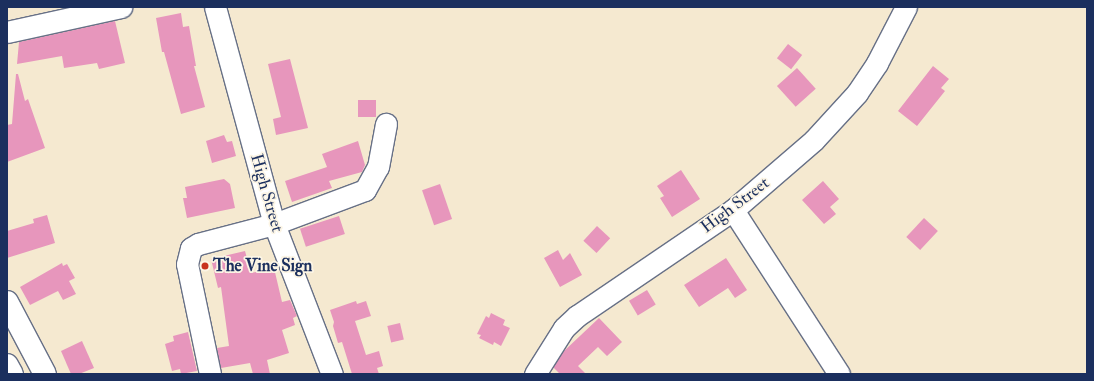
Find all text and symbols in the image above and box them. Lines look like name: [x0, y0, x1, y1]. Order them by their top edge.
street label: High Street: [246, 152, 288, 234]
street label: High Street: [697, 173, 773, 237]
place label: The Vine Sign: [213, 256, 312, 276]
marker: The Vine Sign: [200, 261, 210, 271]

